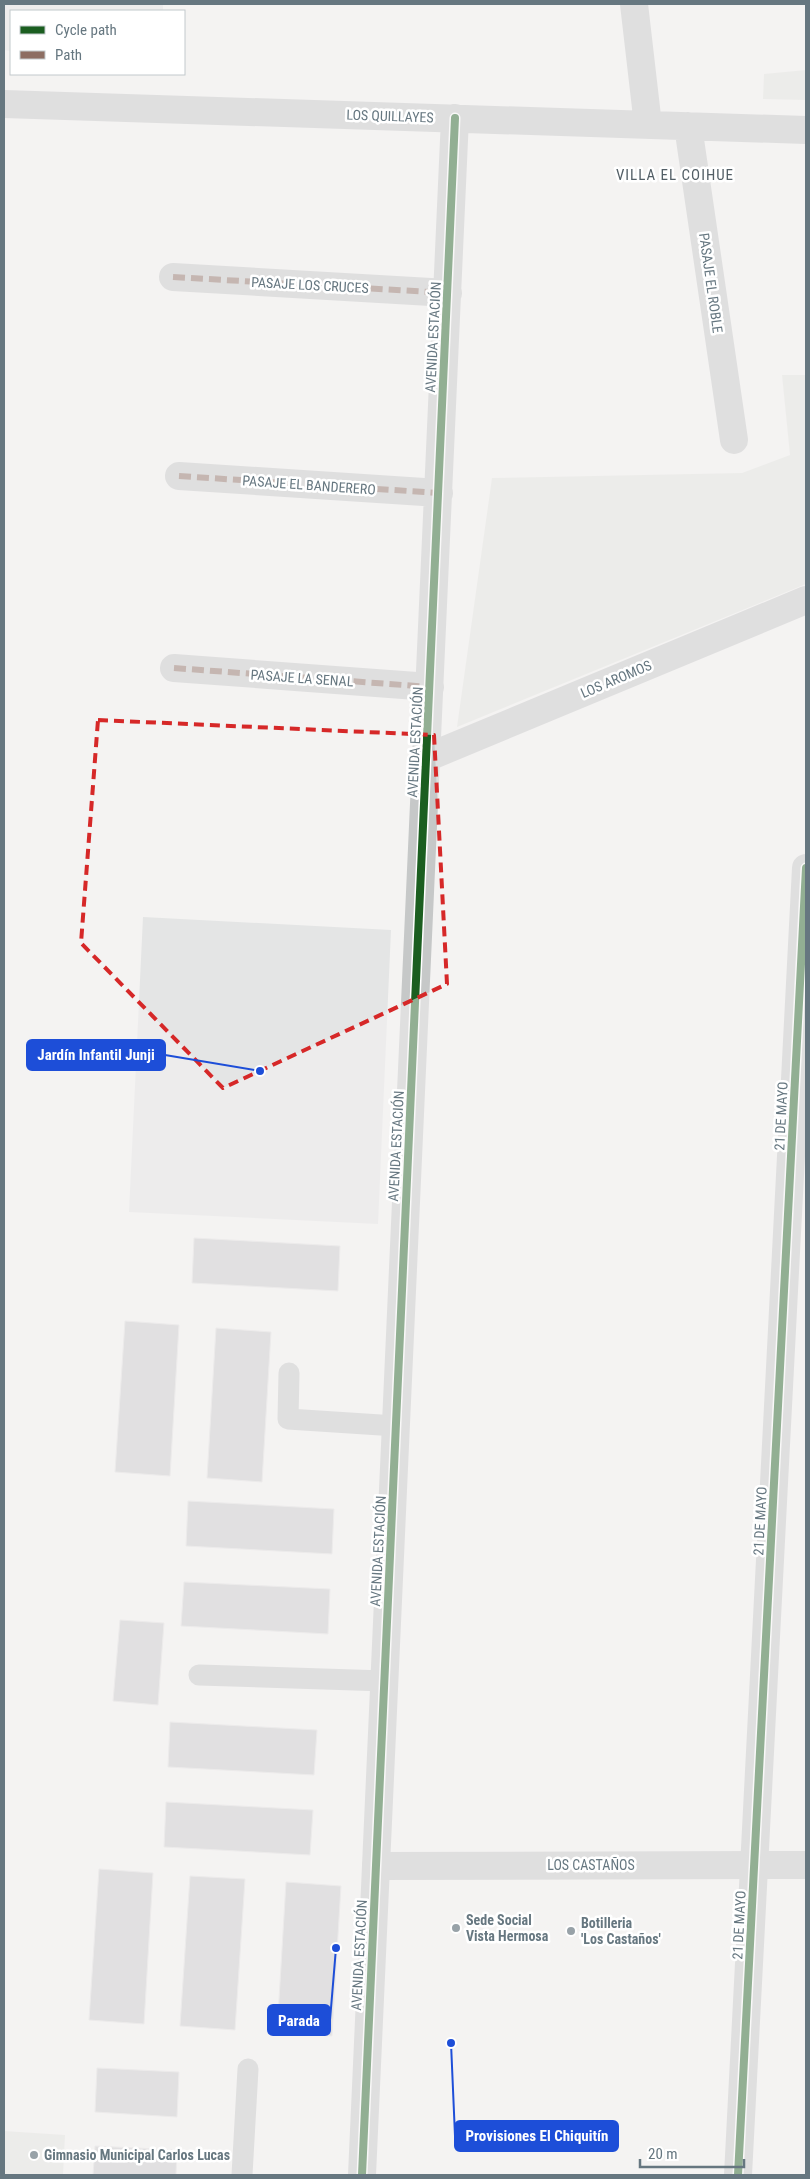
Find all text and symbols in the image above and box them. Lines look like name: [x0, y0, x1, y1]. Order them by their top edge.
legend: [10, 10, 185, 75]
text: Cycle path: [55, 21, 117, 39]
text: Path: [55, 46, 82, 64]
street label: LOS QUILLAYES: [346, 106, 434, 126]
district label: VILLA EL COIHUE: [616, 166, 734, 184]
street label: PASAJE EL ROBLE: [696, 232, 726, 334]
street label: PASAJE LOS CRUCES: [251, 274, 369, 296]
street label: AVENIDA ESTACIÓN: [421, 281, 444, 393]
street label: PASAJE EL BANDERERO: [242, 472, 376, 498]
street label: LOS AROMOS: [578, 657, 654, 701]
street label: PASAJE LA SENAL: [250, 666, 354, 690]
street label: AVENIDA ESTACIÓN: [403, 686, 426, 798]
callout: Jardín Infantil Junji: [27, 1040, 165, 1070]
text: Jardín Infantil Junji: [37, 1046, 155, 1064]
street label: 21 DE MAYO: [771, 1081, 791, 1151]
street label: AVENIDA ESTACIÓN: [384, 1090, 407, 1202]
street label: 21 DE MAYO: [750, 1486, 770, 1556]
street label: AVENIDA ESTACIÓN: [366, 1495, 389, 1607]
street label: LOS CASTAÑOS: [547, 1856, 635, 1873]
street label: 21 DE MAYO: [729, 1890, 749, 1960]
street label: AVENIDA ESTACIÓN: [347, 1899, 370, 2011]
place label: Sede Social Vista Hermosa: [466, 1912, 549, 1944]
place label: Botilleria 'Los Castaños': [581, 1915, 661, 1947]
marker: Sede Social Vista Hermosa: [450, 1922, 462, 1934]
marker: Botilleria 'Los Castaños': [565, 1925, 577, 1937]
callout: Parada: [268, 2005, 330, 2035]
text: Parada: [278, 2012, 320, 2030]
callout: Provisiones El Chiquitín: [455, 2121, 618, 2151]
text: Provisiones El Chiquitín: [466, 2127, 608, 2145]
scale bar: [640, 2136, 744, 2168]
text: 20 m: [648, 2145, 678, 2163]
place label: Gimnasio Municipal Carlos Lucas: [44, 2147, 230, 2163]
marker: Gimnasio Municipal Carlos Lucas: [28, 2149, 40, 2161]

